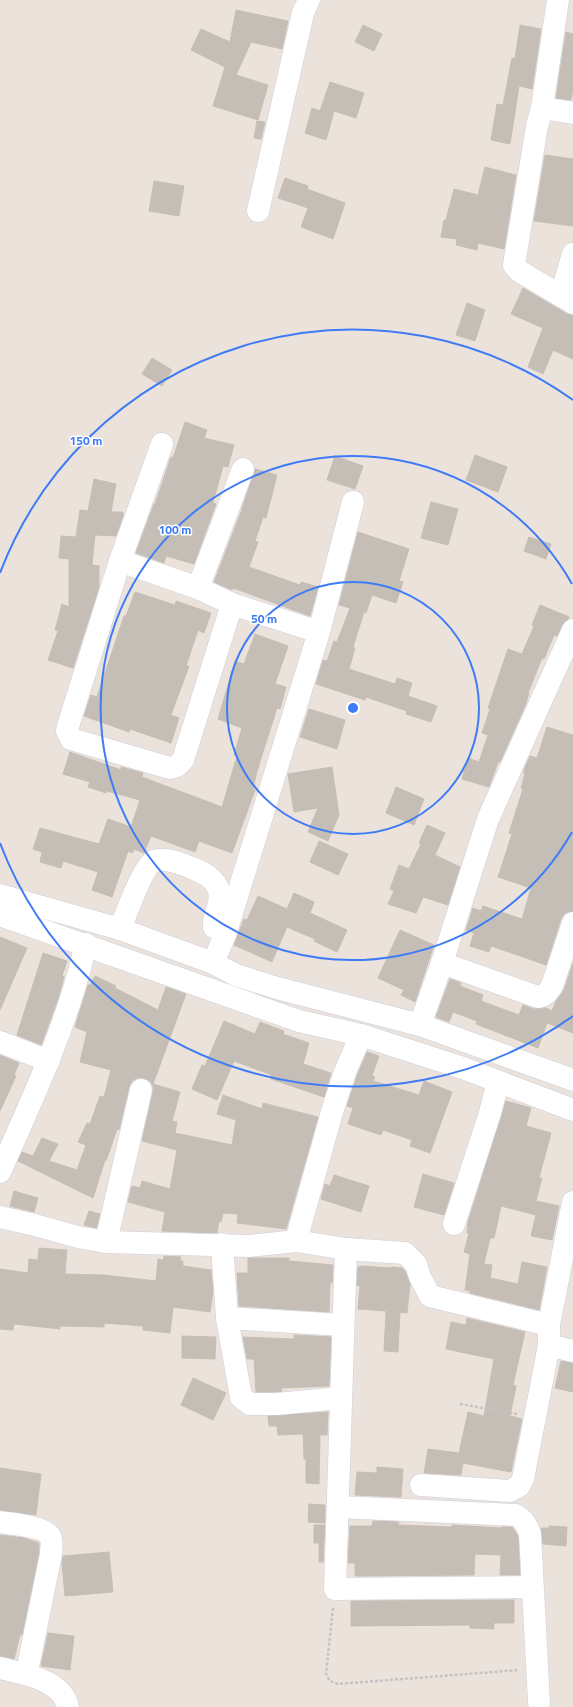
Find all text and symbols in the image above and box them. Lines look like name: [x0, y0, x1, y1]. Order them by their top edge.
text: 150 m: [70, 431, 102, 450]
text: 100 m: [159, 520, 191, 539]
text: 50 m: [251, 609, 277, 628]
centre of rings: [346, 701, 360, 715]

